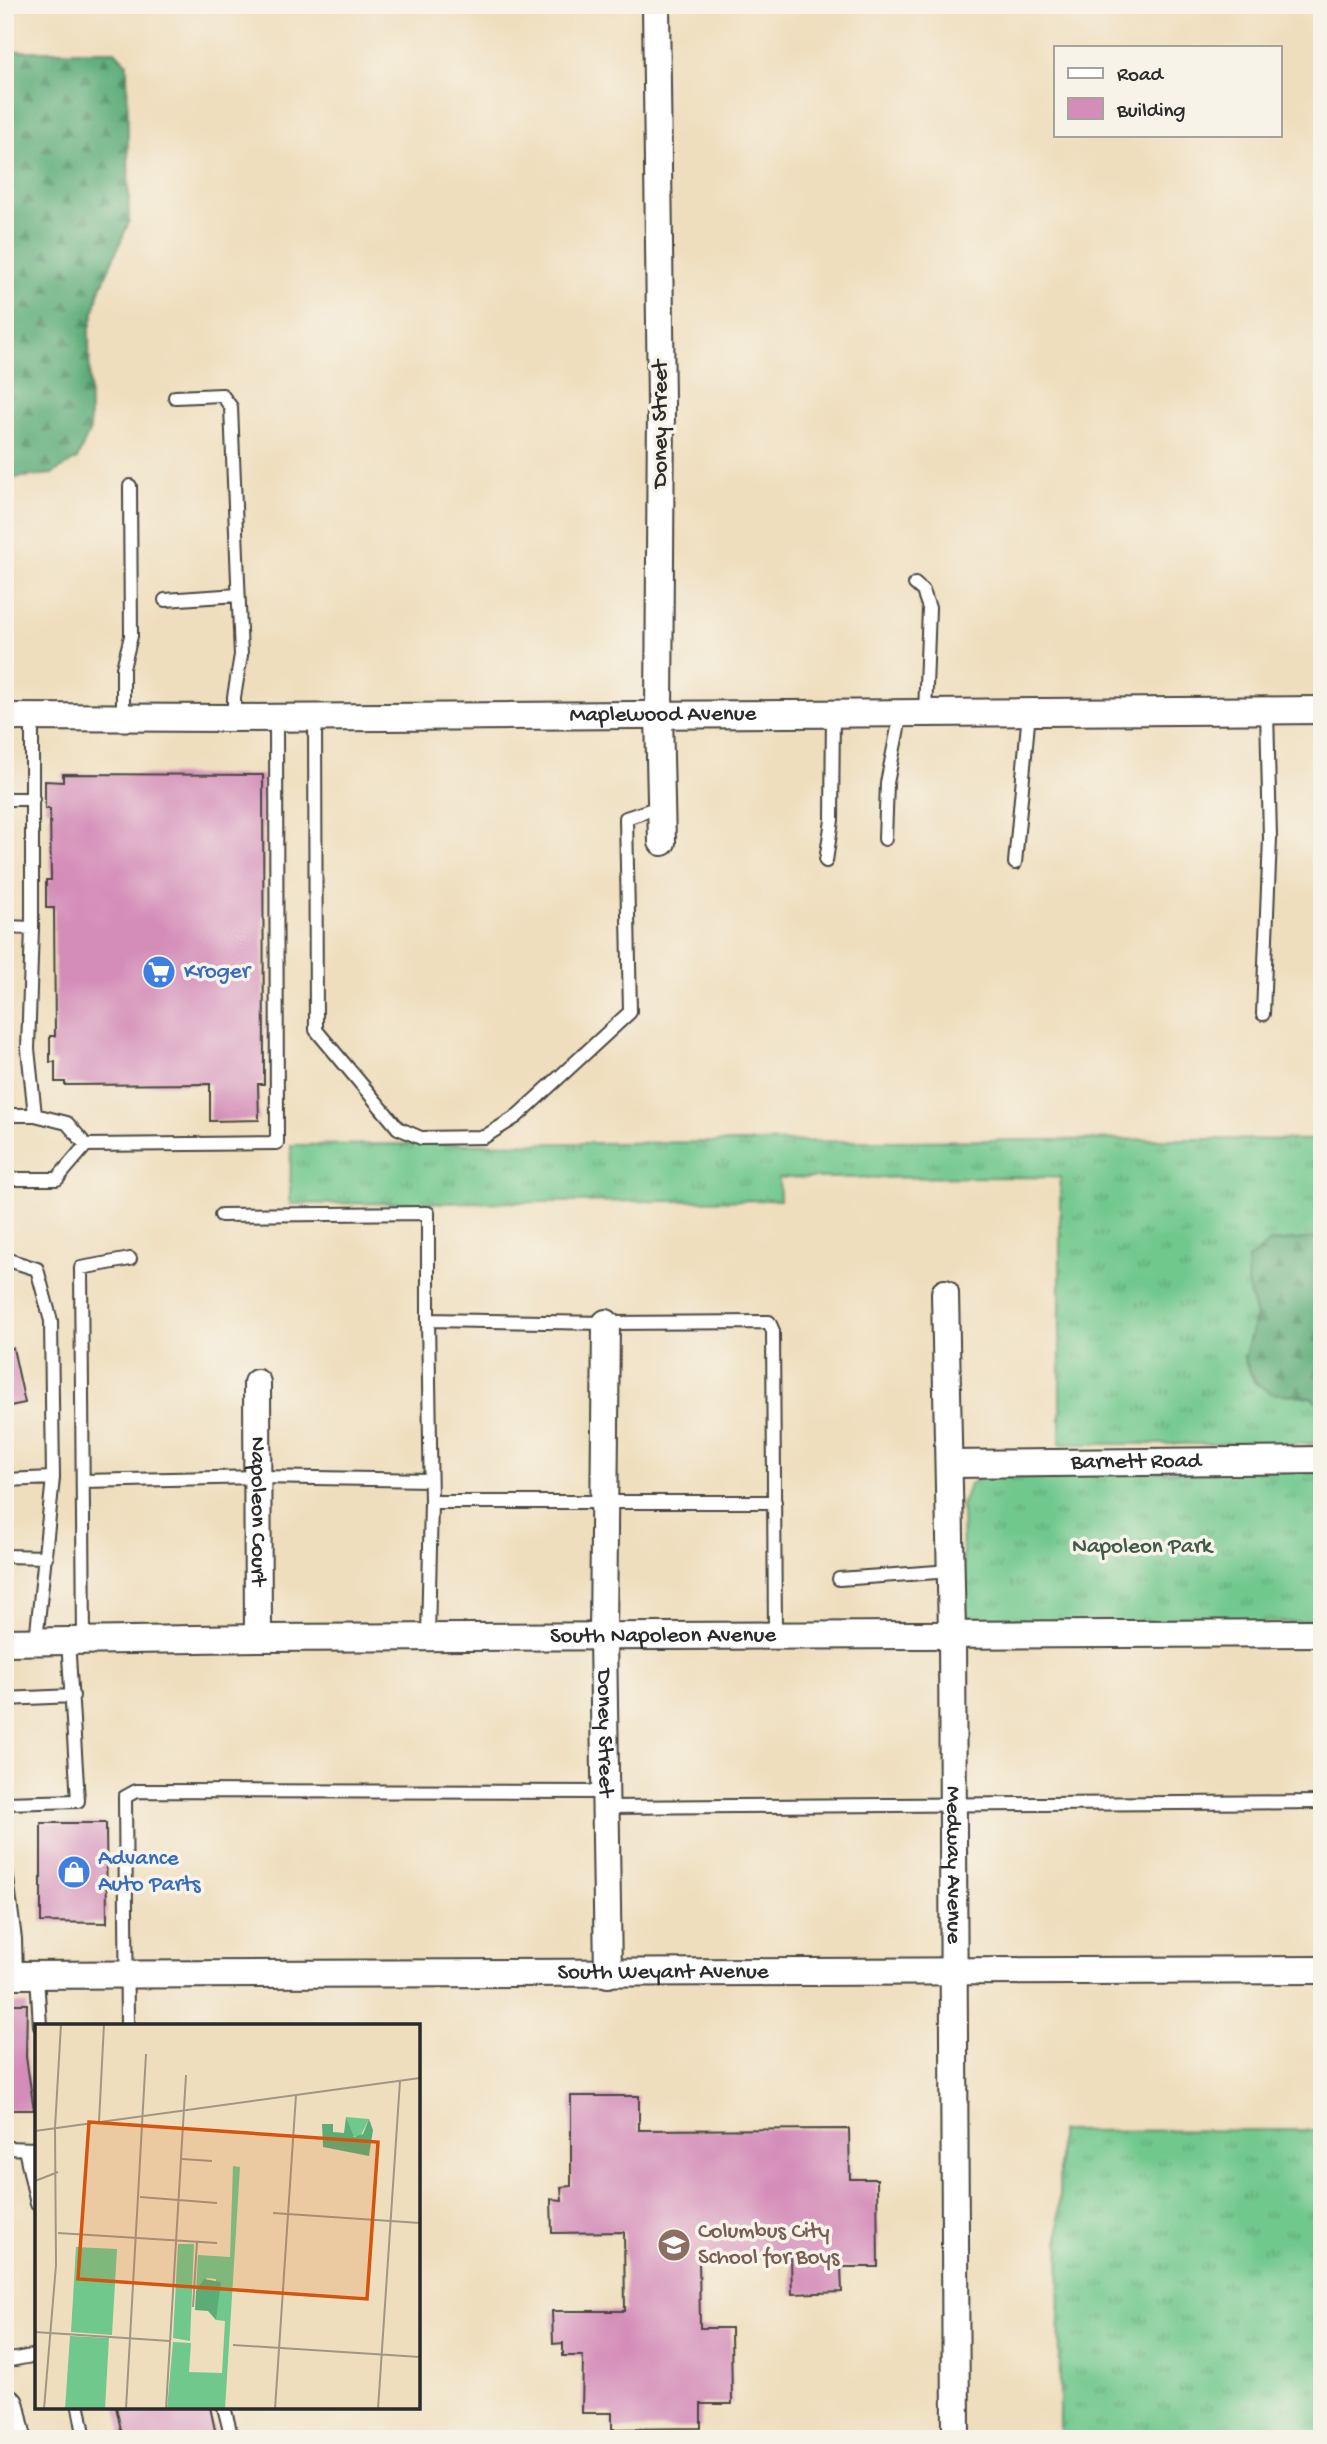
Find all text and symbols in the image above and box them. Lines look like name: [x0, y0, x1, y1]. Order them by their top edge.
legend: [1054, 46, 1282, 136]
text: Road: [1117, 64, 1165, 89]
text: Building: [1116, 100, 1186, 125]
street label: Doney Street: [648, 358, 675, 490]
street label: Maplewood Avenue: [569, 701, 758, 729]
supermarket icon: Kroger: [140, 953, 178, 991]
place label: Kroger: [184, 959, 252, 986]
street label: Napoleon Court: [244, 1436, 271, 1587]
street label: Barnett Road: [1070, 1448, 1203, 1476]
park label: Napoleon Park: [1072, 1534, 1215, 1561]
street label: South Napoleon Avenue: [550, 1622, 777, 1650]
street label: Doney Street: [590, 1667, 619, 1799]
street label: Medway Avenue: [939, 1786, 967, 1945]
place label: Advance Auto Parts: [98, 1846, 201, 1899]
shop icon: Advance Auto Parts: [55, 1853, 93, 1891]
street label: South Weyant Avenue: [557, 1959, 770, 1986]
inset map: [35, 2024, 420, 2409]
place label: Columbus City School for Boys: [698, 2219, 840, 2272]
school or university icon: Columbus City School for Boys: [655, 2226, 693, 2264]

